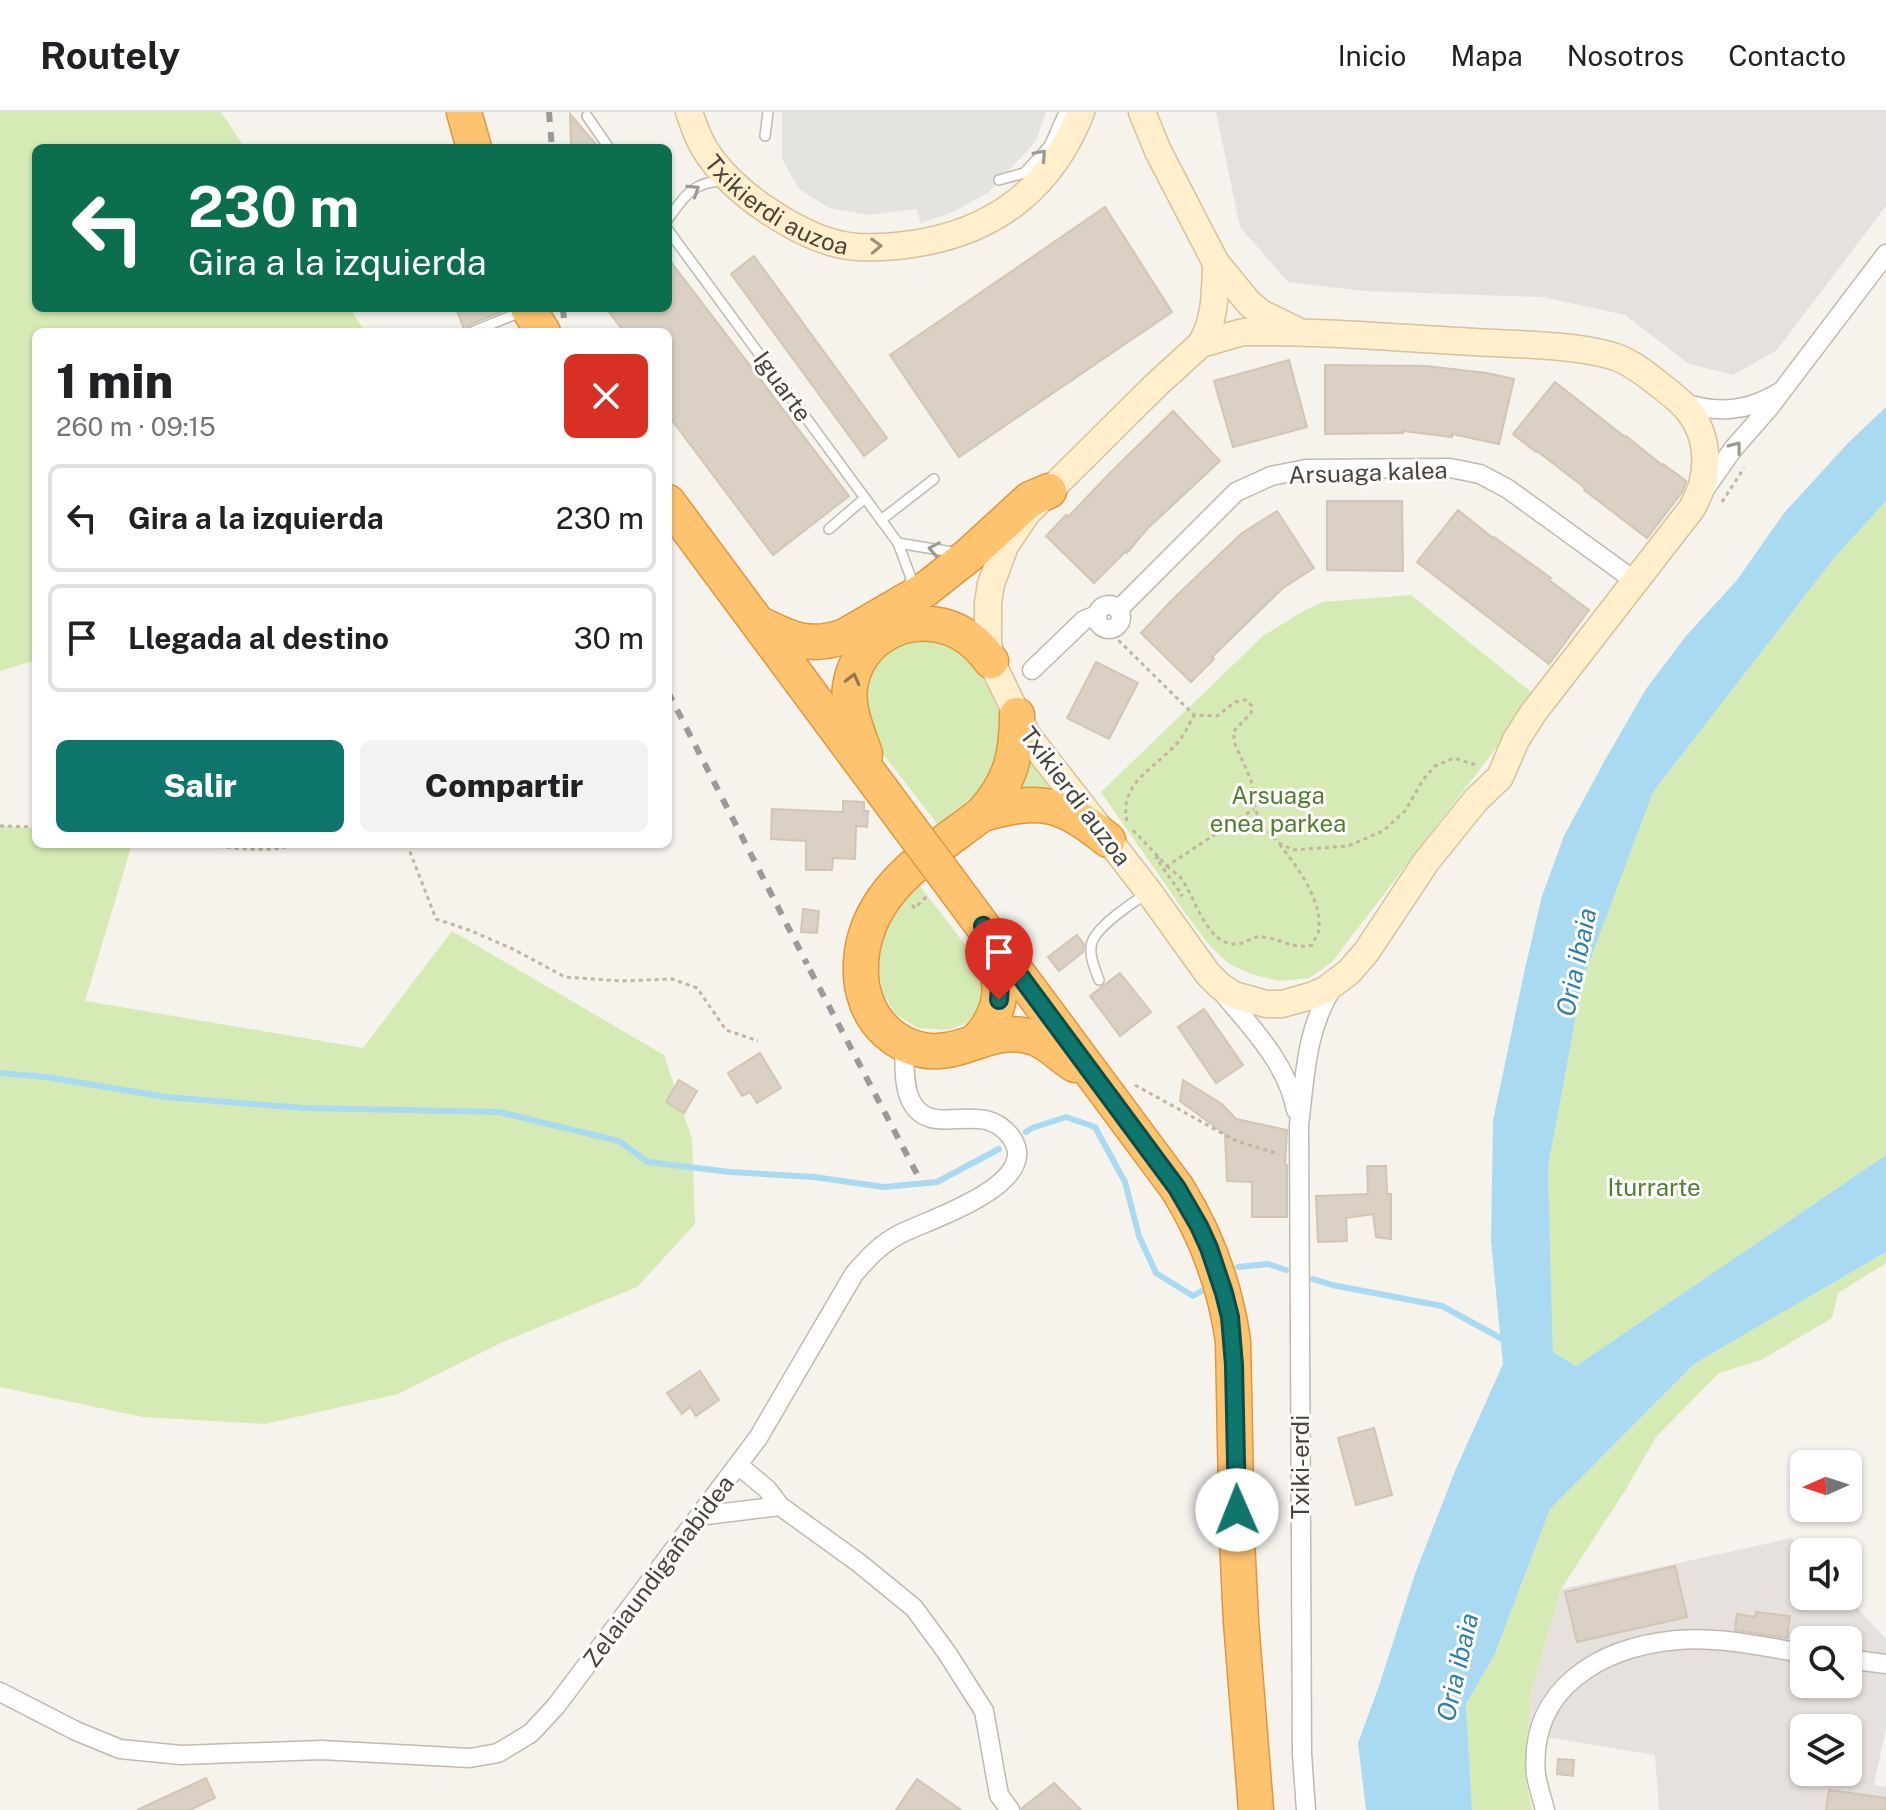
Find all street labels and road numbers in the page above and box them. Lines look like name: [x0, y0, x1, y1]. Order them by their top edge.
street label: Txikierdi auzoa: [699, 149, 851, 260]
street label: Iguarte: [748, 345, 818, 427]
street label: Arsuaga kalea: [1288, 455, 1448, 489]
street label: Txikierdi auzoa: [1015, 721, 1137, 871]
street label: Txiki-erdi: [1286, 1415, 1314, 1519]
street label: Zelaiaundigañabidea: [577, 1470, 739, 1672]

